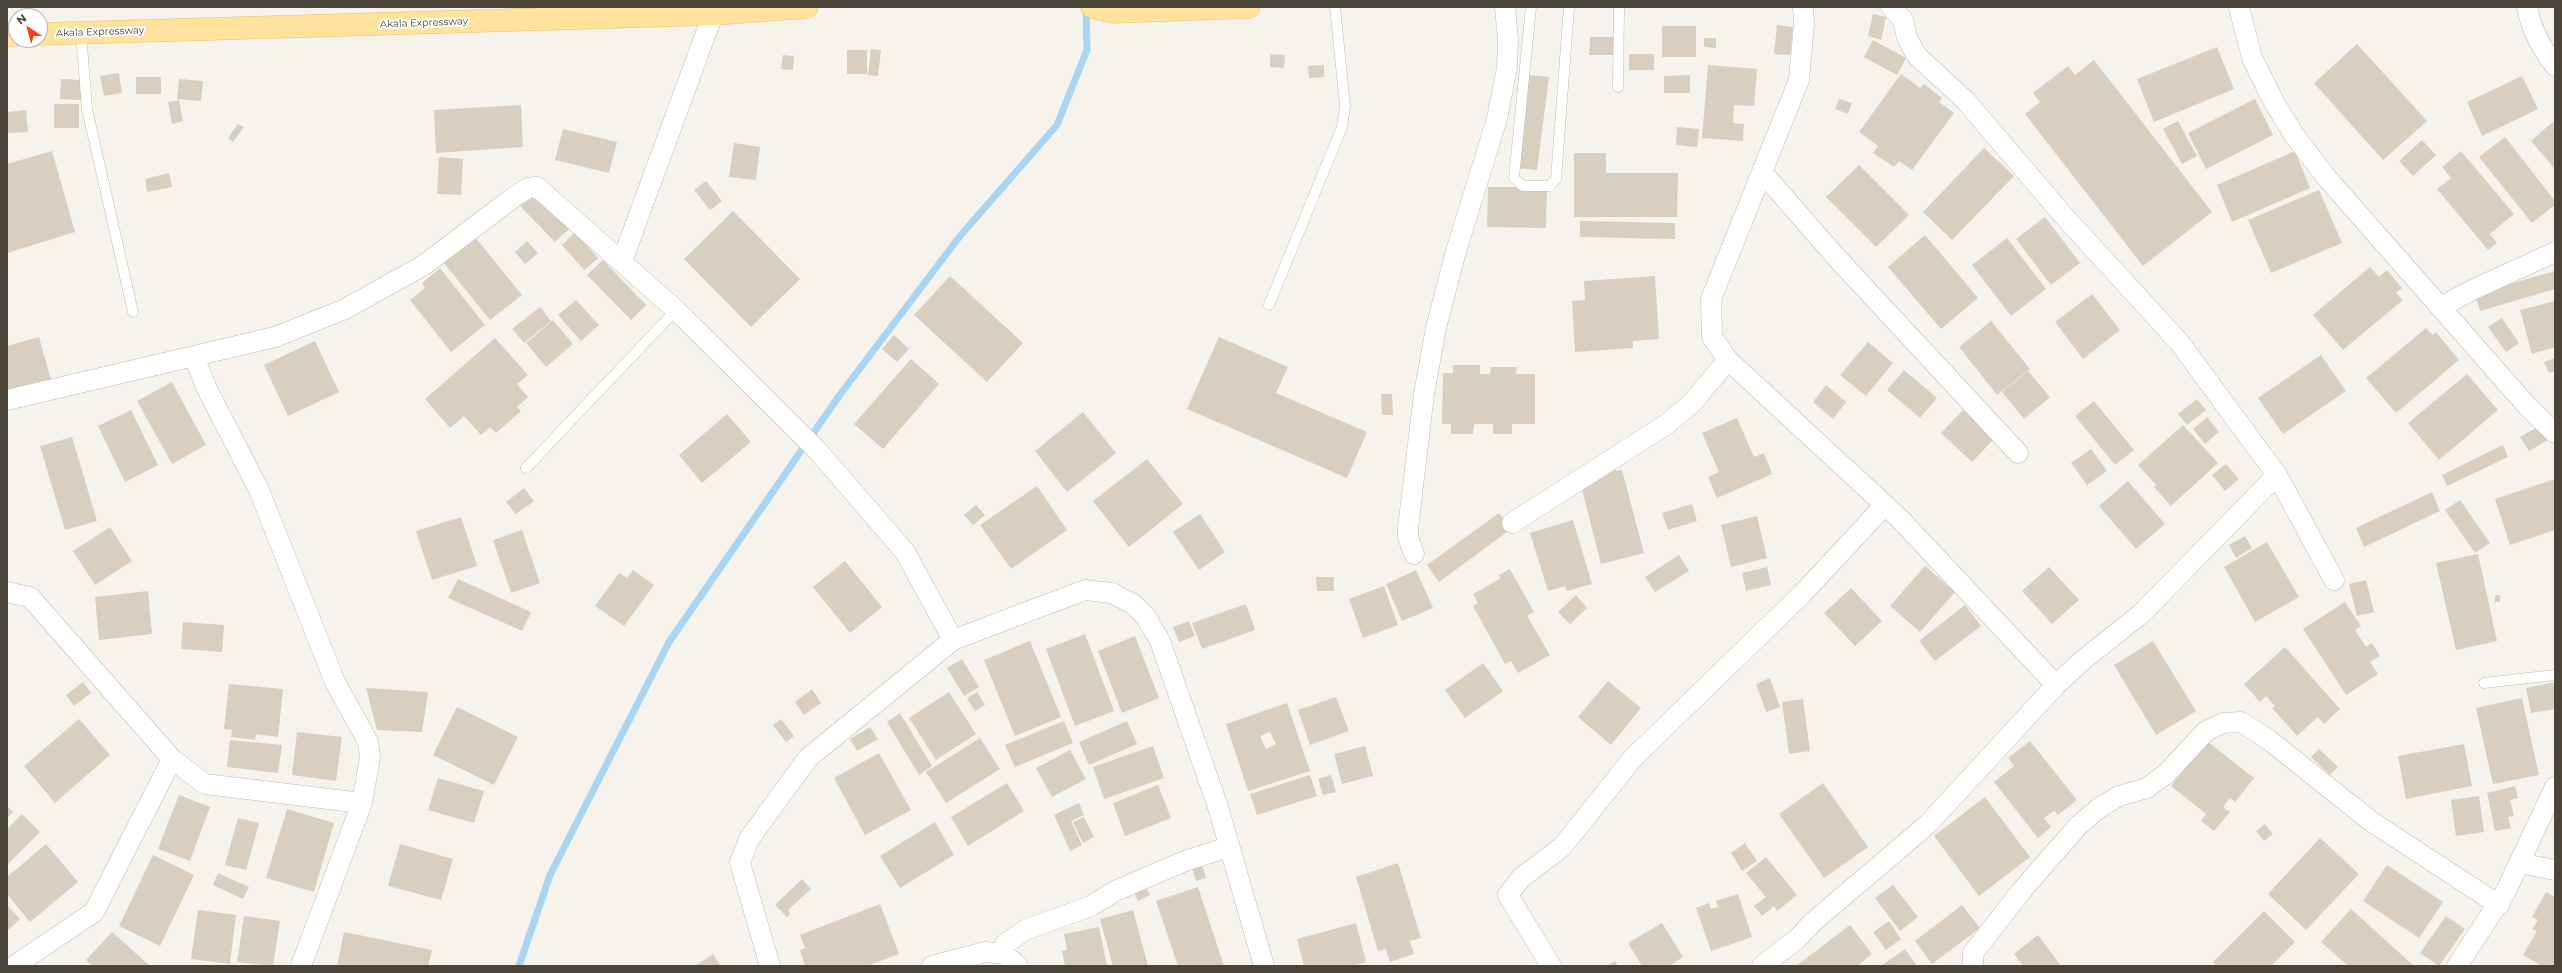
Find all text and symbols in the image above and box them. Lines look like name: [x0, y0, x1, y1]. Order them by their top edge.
north arrow: [8, 8, 48, 48]
text: N: [14, 11, 29, 27]
street label: Akala Expressway: [380, 15, 468, 31]
street label: Akala Expressway: [56, 24, 144, 40]

